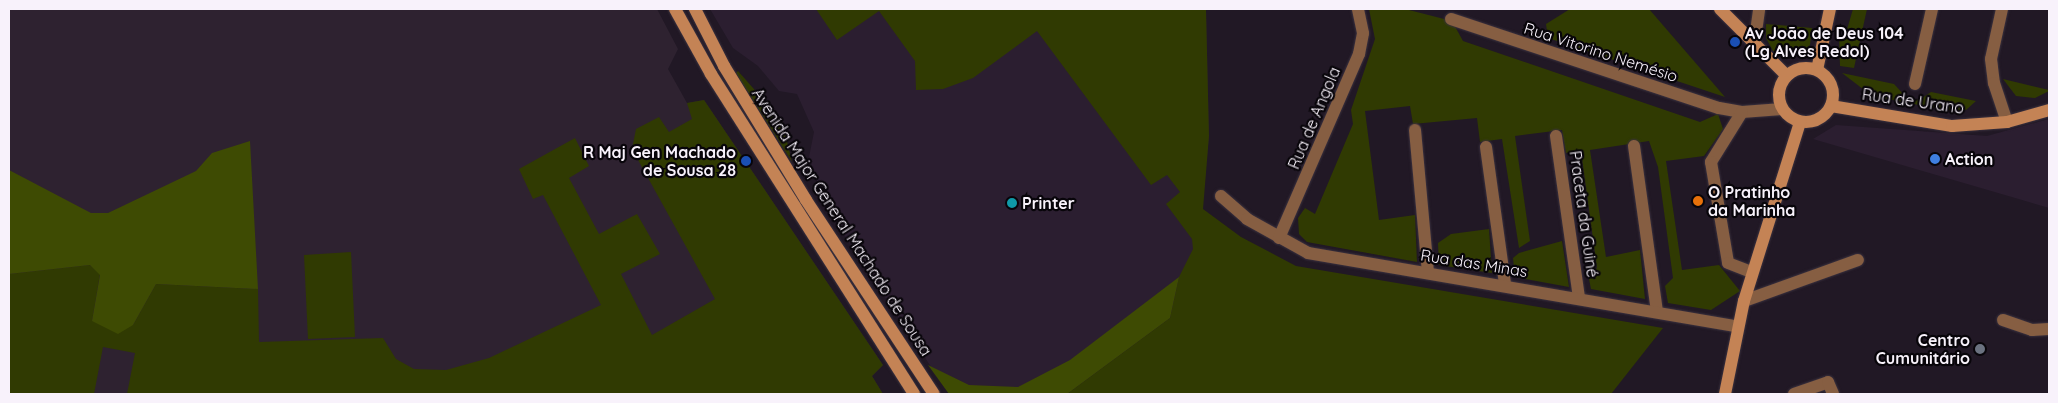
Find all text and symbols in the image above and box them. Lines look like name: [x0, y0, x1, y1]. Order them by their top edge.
street label: Rua Vitorino Nemésio: [1522, 18, 1680, 86]
place label: Av João de Deus 104 (Lg Alves Redol): [1745, 23, 1904, 61]
marker: Av João de Deus 104 (Lg Alves Redol): [1729, 36, 1741, 48]
street label: Rua de Angola: [1284, 64, 1344, 172]
street label: Rua de Urano: [1861, 84, 1965, 118]
street label: Avenida Major General Machado de Sousa: [748, 85, 936, 359]
place label: R Maj Gen Machado de Sousa 28: [583, 142, 736, 180]
street label: Praceta da Guiné: [1566, 149, 1602, 279]
place label: Action: [1945, 149, 1993, 169]
marker: Action: [1929, 153, 1941, 165]
marker: R Maj Gen Machado de Sousa 28: [740, 155, 752, 167]
place label: O Pratinho da Marinha: [1708, 182, 1795, 220]
place label: Printer: [1022, 193, 1075, 213]
marker: O Pratinho da Marinha: [1692, 195, 1704, 207]
marker: Printer: [1006, 197, 1018, 209]
street label: Rua das Minas: [1419, 245, 1529, 281]
place label: Centro Cumunitário: [1876, 330, 1970, 368]
marker: Centro Cumunitário: [1974, 343, 1986, 355]

